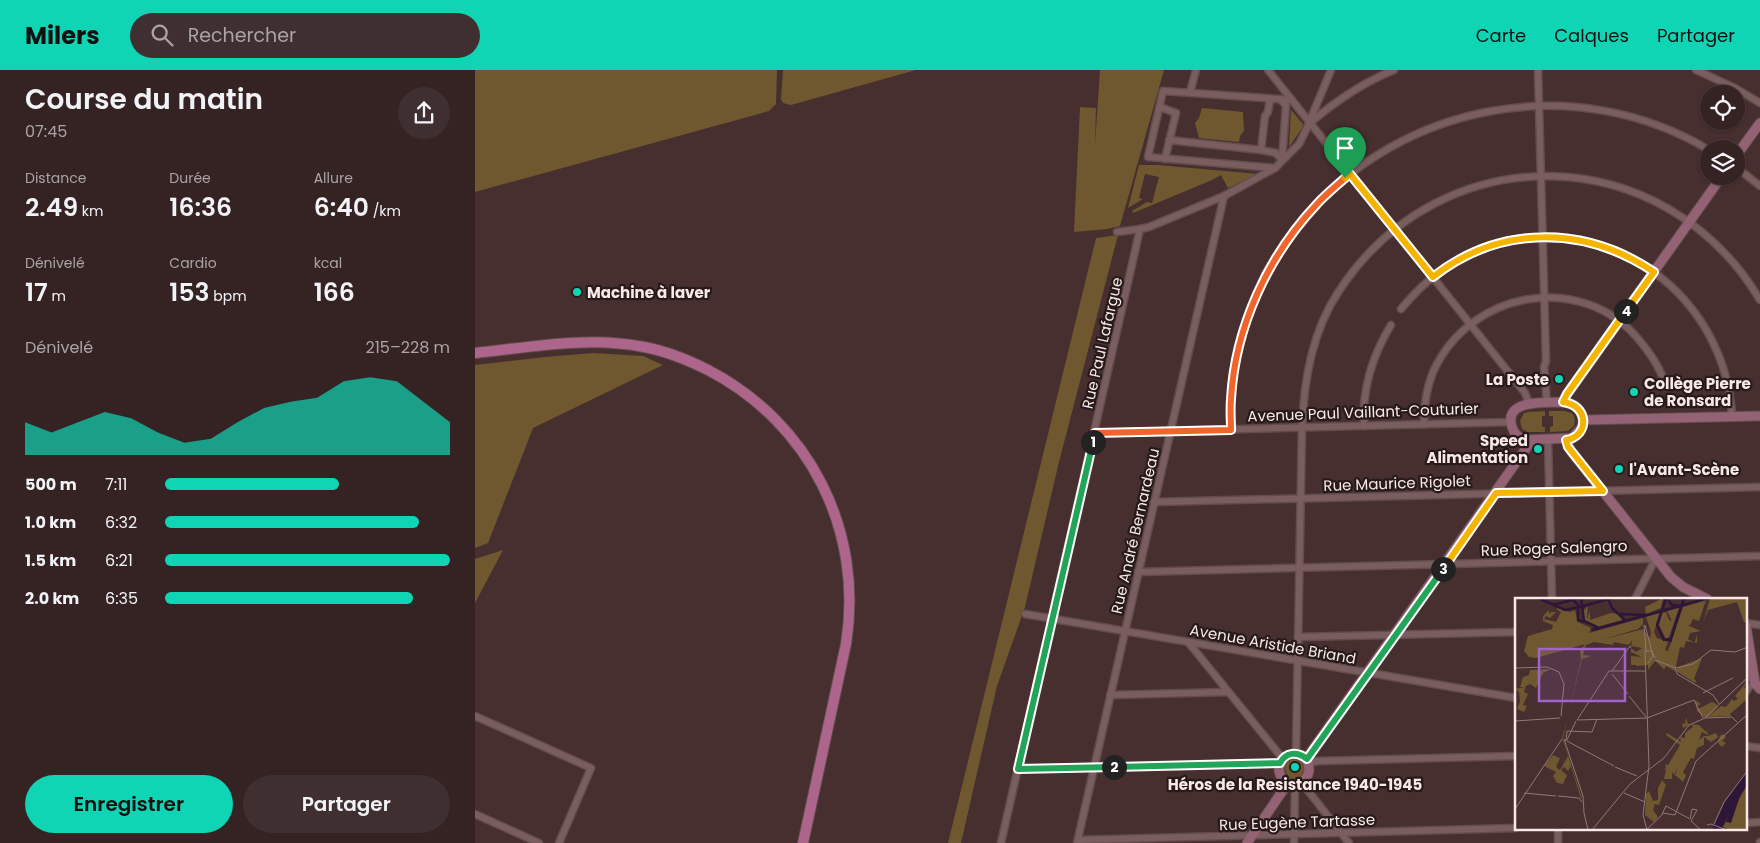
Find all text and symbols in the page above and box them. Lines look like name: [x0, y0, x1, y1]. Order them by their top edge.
search box: [130, 13, 480, 58]
text: Milers: [25, 19, 100, 52]
icon: search: [148, 21, 176, 49]
text: Rechercher: [188, 22, 296, 49]
text: Carte: [1476, 23, 1526, 48]
text: Calques: [1554, 23, 1629, 48]
text: Partager: [1657, 23, 1735, 48]
text: Course du matin: [25, 80, 263, 119]
map controls: [1700, 85, 1745, 185]
button: locate: [1700, 85, 1745, 130]
button: share: [398, 87, 450, 139]
text: 07:45: [25, 120, 67, 143]
pin: [1324, 127, 1366, 178]
icon: arrive: [1331, 134, 1359, 162]
button: layers: [1700, 140, 1745, 185]
text: Distance: [25, 168, 86, 188]
text: Durée: [169, 168, 211, 188]
text: Allure: [314, 168, 353, 188]
text: 2.49: [25, 190, 78, 225]
text: 16:36: [169, 190, 232, 225]
text: 6:40: [314, 190, 369, 225]
text: km: [78, 201, 103, 221]
text: /km: [369, 201, 401, 221]
text: Dénivelé: [25, 253, 85, 273]
text: Cardio: [169, 253, 217, 273]
text: kcal: [314, 253, 342, 273]
text: 17: [25, 275, 48, 310]
text: 153: [169, 275, 209, 310]
text: 166: [314, 275, 355, 310]
street label: Rue Paul Lafargue: [1077, 275, 1127, 411]
place label: Machine à laver: [587, 282, 711, 303]
text: m: [48, 286, 66, 306]
text: bpm: [209, 286, 247, 306]
marker: Machine à laver: [571, 286, 583, 298]
pin: 4: [1613, 298, 1639, 324]
text: 4: [1622, 301, 1631, 321]
text: Dénivelé: [25, 336, 93, 359]
text: 215–228 m: [366, 336, 450, 359]
place label: La Poste: [1486, 369, 1549, 390]
marker: La Poste: [1553, 373, 1565, 385]
place label: Collège Pierre de Ronsard: [1644, 373, 1751, 411]
marker: Collège Pierre de Ronsard: [1628, 386, 1640, 398]
street label: Avenue Paul Vaillant-Couturier: [1247, 397, 1479, 427]
pin: 1: [1081, 430, 1105, 454]
place label: Speed Alimentation: [1426, 430, 1528, 468]
text: 1: [1091, 432, 1096, 452]
marker: Speed Alimentation: [1532, 443, 1544, 455]
street label: Rue André Bernardeau: [1106, 446, 1164, 616]
place label: l'Avant-Scène: [1629, 459, 1739, 480]
marker: l'Avant-Scène: [1613, 463, 1625, 475]
street label: Rue Maurice Rigolet: [1323, 470, 1471, 496]
text: 500 m: [25, 473, 77, 496]
text: 7:11: [105, 473, 127, 496]
text: 1.0 km: [25, 511, 76, 534]
text: 6:32: [105, 511, 137, 534]
street label: Rue Roger Salengro: [1480, 535, 1628, 561]
text: 1.5 km: [25, 549, 76, 572]
text: 6:21: [105, 549, 133, 572]
pin: 3: [1431, 556, 1455, 582]
text: 3: [1439, 559, 1448, 579]
text: 2.0 km: [25, 587, 79, 610]
text: 6:35: [105, 587, 138, 610]
inset map: [1515, 598, 1747, 830]
street label: Avenue Aristide Briand: [1188, 619, 1358, 669]
pin: 2: [1101, 754, 1127, 780]
text: 2: [1111, 757, 1119, 777]
marker: Héros de la Resistance 1940-1945: [1289, 761, 1301, 773]
place label: Héros de la Resistance 1940-1945: [1168, 774, 1422, 795]
button: Enregistrer: [25, 775, 233, 833]
button: Partager: [243, 775, 450, 833]
street label: Rue Eugène Tartasse: [1219, 809, 1375, 835]

